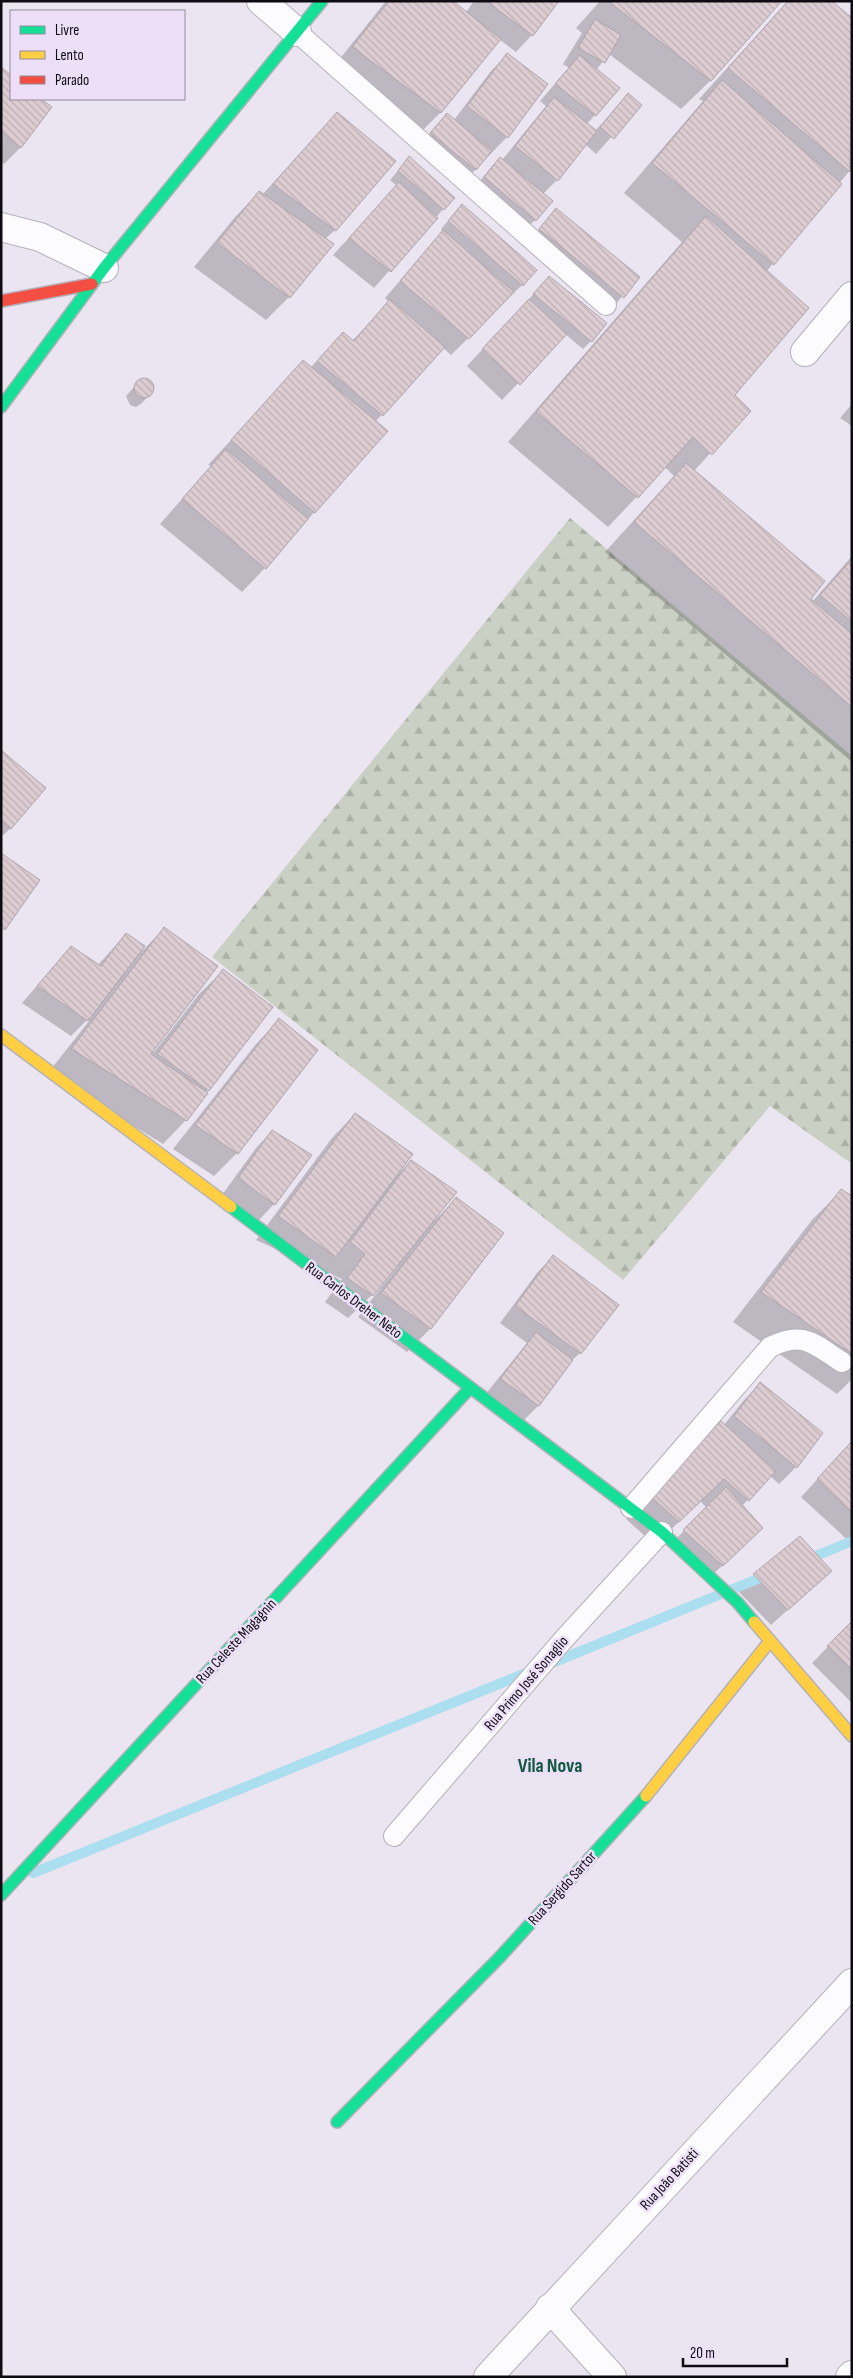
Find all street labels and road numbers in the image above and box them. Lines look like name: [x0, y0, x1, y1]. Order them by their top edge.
street label: Rua Carlos Dreher Neto: [302, 1258, 406, 1343]
street label: Rua Celeste Magagnin: [192, 1595, 281, 1688]
street label: Rua Primo José Sonaglio: [480, 1632, 573, 1734]
street label: Rua Sergido Sartor: [524, 1847, 601, 1929]
street label: Rua João Batisti: [636, 2144, 703, 2214]

